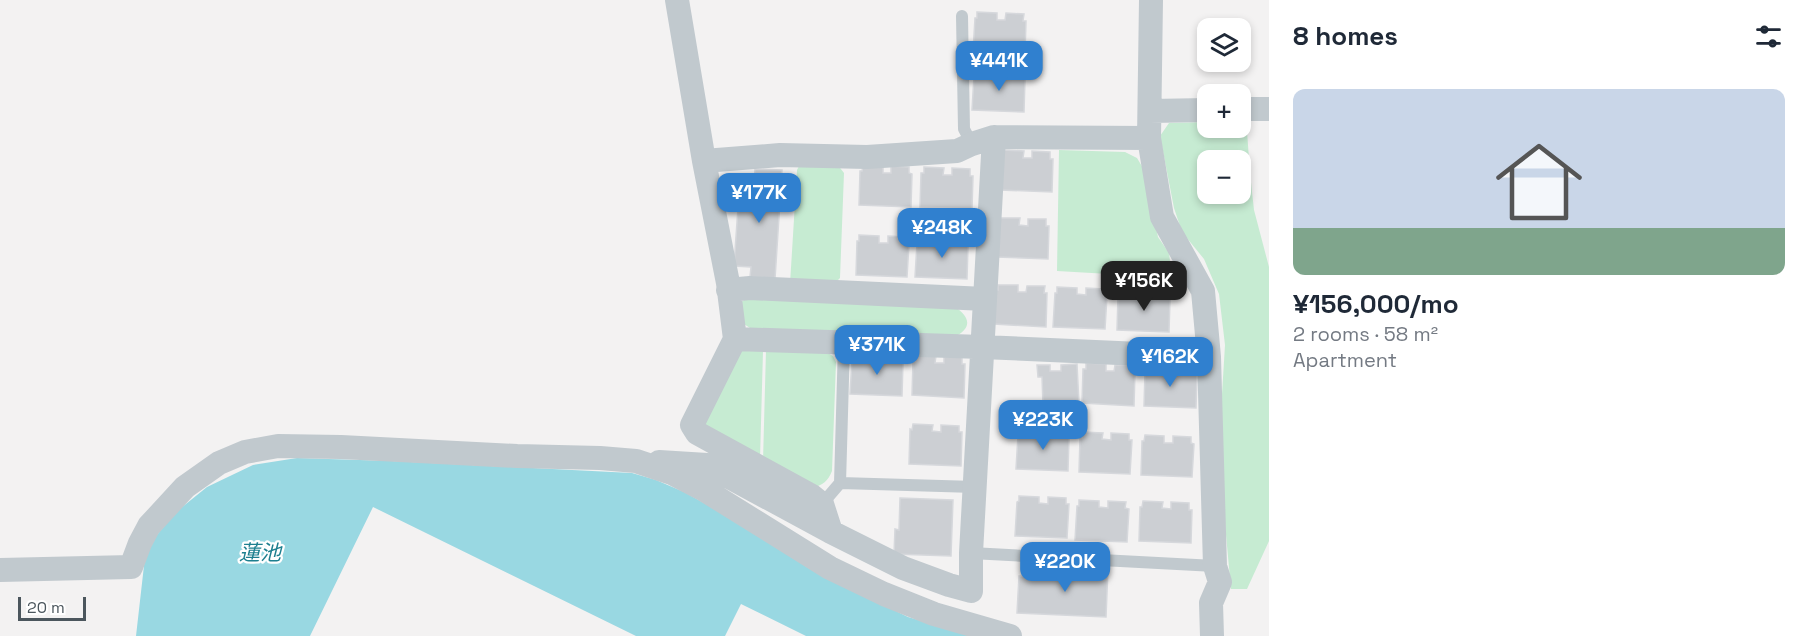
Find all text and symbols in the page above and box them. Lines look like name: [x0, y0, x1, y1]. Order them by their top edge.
map controls: [1197, 18, 1251, 204]
button: layers: [1197, 18, 1251, 72]
text: 8 homes: [1293, 19, 1398, 53]
icon: filters: [1752, 20, 1785, 53]
pin: ¥441K: [957, 41, 1041, 92]
text: ¥441K: [970, 47, 1028, 73]
button: +: [1197, 84, 1251, 138]
icon: home: [1485, 128, 1593, 236]
button: −: [1197, 150, 1251, 204]
pin: ¥177K: [717, 173, 801, 224]
text: ¥177K: [731, 179, 787, 205]
pin: ¥248K: [900, 208, 984, 259]
text: ¥248K: [911, 214, 973, 240]
pin: ¥156K: [1102, 261, 1186, 312]
text: ¥156K: [1115, 267, 1173, 293]
text: ¥156,000/mo: [1293, 287, 1459, 321]
text: 2 rooms · 58 m²: [1293, 321, 1438, 347]
pin: ¥371K: [835, 325, 919, 376]
text: ¥371K: [849, 331, 906, 357]
pin: ¥162K: [1128, 337, 1212, 388]
text: ¥162K: [1141, 343, 1199, 369]
text: Apartment: [1293, 347, 1397, 373]
pin: ¥223K: [1001, 400, 1085, 451]
text: ¥223K: [1013, 406, 1073, 432]
water label: 蓮池: [239, 539, 283, 566]
pin: ¥220K: [1023, 542, 1107, 593]
text: ¥220K: [1034, 548, 1096, 574]
scale bar: [18, 594, 86, 622]
text: 20 m: [27, 597, 65, 618]

